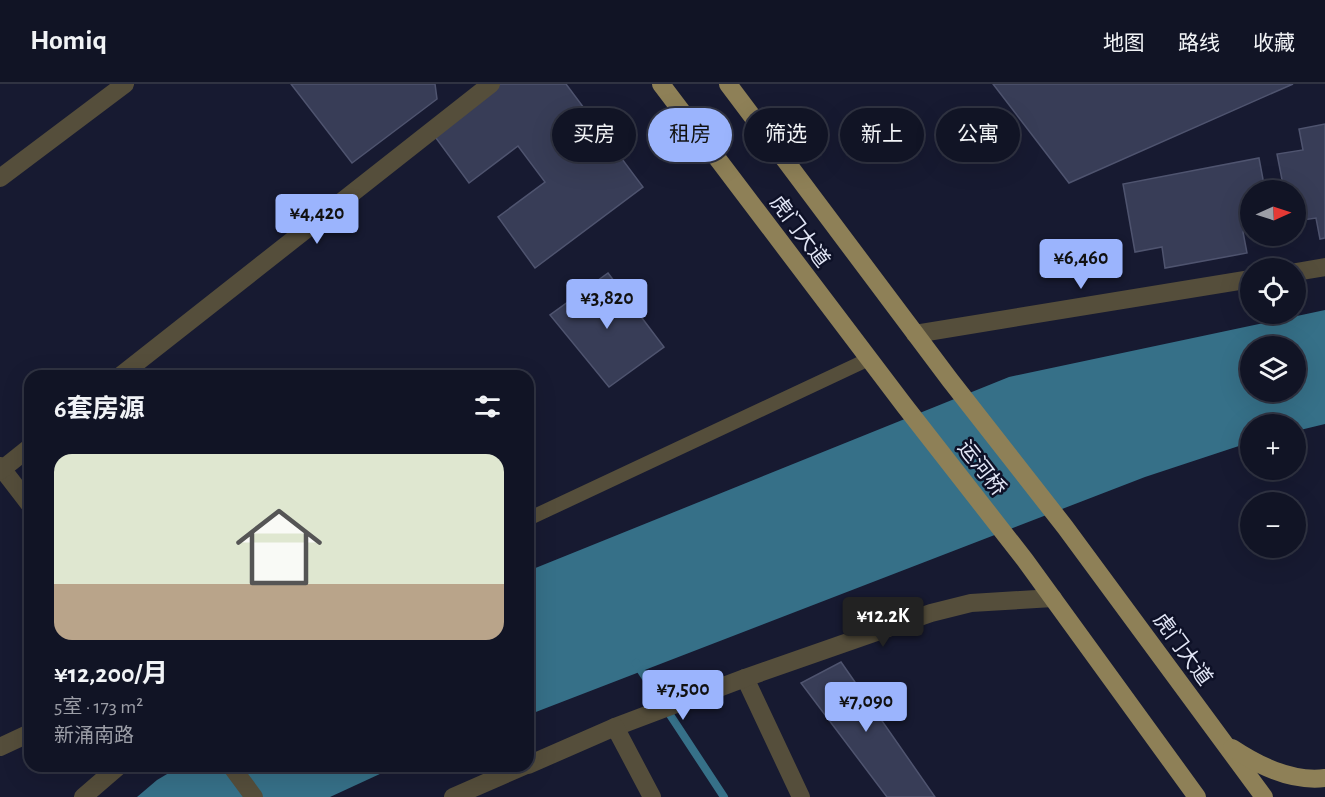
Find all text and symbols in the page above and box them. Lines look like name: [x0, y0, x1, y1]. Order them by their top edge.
text: Homiq: [30, 27, 107, 55]
text: 地图: [1103, 33, 1145, 54]
text: 路线: [1178, 33, 1220, 54]
text: 收藏: [1253, 33, 1295, 54]
chip: 买房: [552, 108, 636, 162]
chip: 租房: [648, 108, 732, 162]
chip: 筛选: [744, 108, 828, 162]
chip: 新上: [840, 108, 924, 162]
chip: 公寓: [936, 108, 1020, 162]
north arrow: [1240, 180, 1306, 246]
map controls: [1240, 180, 1306, 558]
street label: 虎门大道: [766, 191, 834, 271]
pin: ¥4,420: [268, 194, 366, 245]
text: ¥4,420: [289, 203, 345, 223]
pin: ¥6,460: [1032, 239, 1130, 290]
text: ¥6,460: [1054, 248, 1108, 268]
button: locate: [1240, 258, 1306, 324]
pin: ¥3,820: [558, 279, 656, 330]
text: ¥3,820: [580, 288, 634, 308]
button: layers: [1240, 336, 1306, 402]
icon: filters: [471, 390, 504, 423]
text: 6套房源: [54, 396, 145, 422]
button: +: [1240, 414, 1306, 480]
street label: 运河桥: [954, 436, 1010, 500]
button: −: [1240, 492, 1306, 558]
icon: home: [225, 493, 333, 601]
pin: ¥12.2K: [834, 597, 932, 648]
text: ¥12.2K: [857, 606, 909, 626]
street label: 虎门大道: [1149, 609, 1217, 689]
text: ¥12,200/月: [54, 661, 168, 687]
pin: ¥7,500: [634, 670, 732, 721]
text: ¥7,500: [656, 679, 710, 699]
pin: ¥7,090: [817, 682, 915, 733]
text: ¥7,090: [839, 691, 893, 711]
text: 5室 · 173 m²: [54, 697, 143, 717]
text: 新涌南路: [54, 726, 134, 746]

